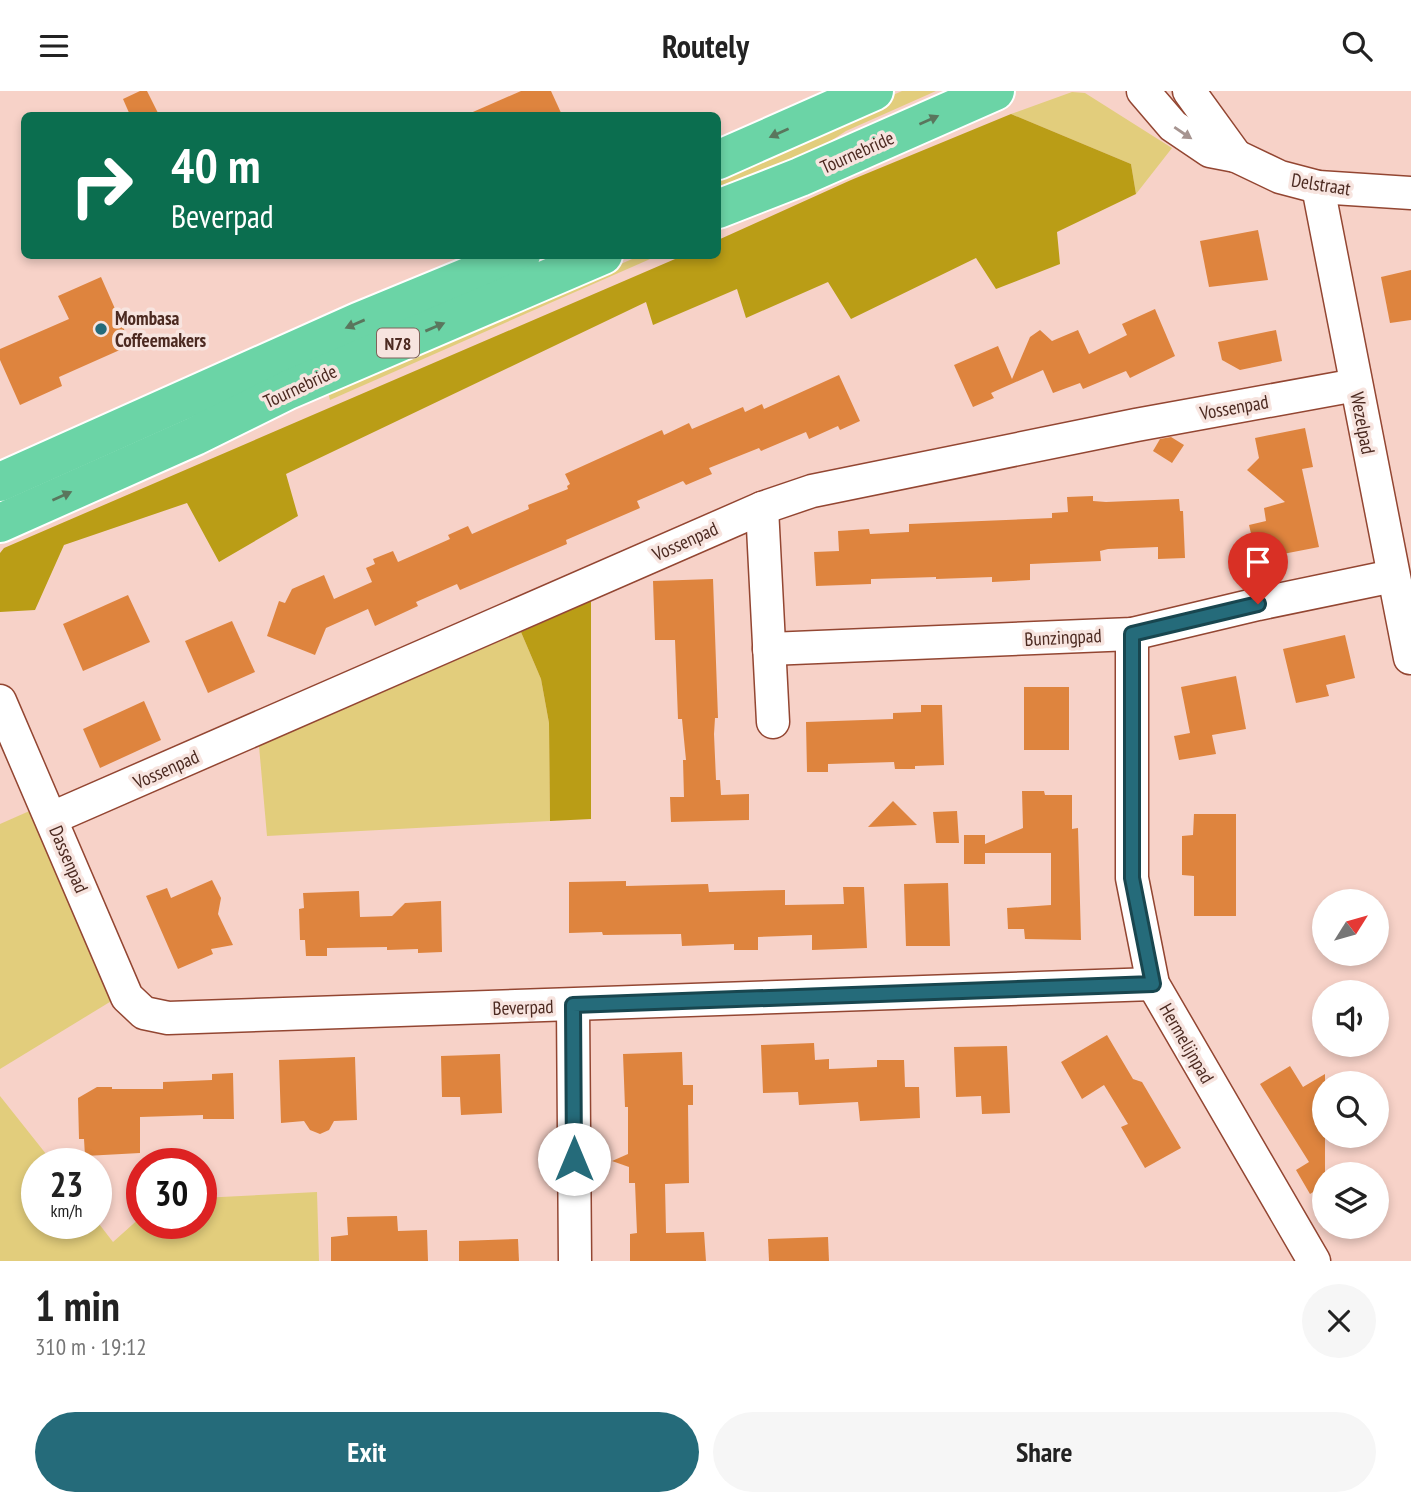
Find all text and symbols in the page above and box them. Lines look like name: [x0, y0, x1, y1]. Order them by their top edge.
text: Routely: [662, 25, 749, 67]
icon: menu: [35, 27, 73, 65]
icon: search: [1338, 27, 1376, 65]
one-way arrow: [919, 114, 939, 126]
street label: Tournebride: [816, 125, 898, 179]
one-way arrow: [1174, 126, 1192, 140]
one-way arrow: [769, 127, 789, 139]
text: 40 m: [171, 133, 260, 197]
icon: right: [56, 140, 147, 231]
street label: Delstraat: [1290, 167, 1353, 201]
text: Beverpad: [171, 195, 274, 237]
place label: Mombasa Coffeemakers: [115, 306, 207, 352]
one-way arrow: [345, 318, 365, 330]
marker: Mombasa Coffeemakers: [93, 321, 109, 337]
one-way arrow: [425, 321, 446, 332]
road number: N78: [377, 329, 419, 357]
street label: Tournebride: [260, 359, 341, 413]
street label: Vossenpad: [1197, 389, 1270, 425]
street label: Wezelpad: [1345, 390, 1381, 456]
one-way arrow: [52, 490, 72, 502]
street label: Vossenpad: [648, 516, 721, 566]
pin: [1228, 532, 1288, 604]
icon: arrive: [1239, 543, 1277, 581]
street label: Bunzingpad: [1024, 623, 1102, 651]
street label: Vossenpad: [129, 744, 202, 794]
street label: Dassenpad: [44, 822, 94, 896]
north arrow: [1312, 889, 1390, 966]
map controls: [1312, 889, 1389, 1239]
button: sound: [1312, 980, 1389, 1057]
street label: Beverpad: [492, 994, 554, 1020]
street label: Hermelijnpad: [1154, 999, 1220, 1087]
button: search: [1312, 1071, 1389, 1148]
position arrow: [537, 1122, 611, 1196]
speed limit sign: 30: [126, 1148, 217, 1239]
text: 23: [50, 1161, 83, 1207]
button: layers: [1312, 1162, 1389, 1239]
text: km/h: [51, 1199, 82, 1222]
text: 1 min: [35, 1278, 120, 1333]
button: close: [1302, 1284, 1376, 1358]
text: 310 m · 19:12: [35, 1332, 147, 1361]
button: Exit: [35, 1412, 699, 1492]
button: Share: [713, 1412, 1376, 1492]

